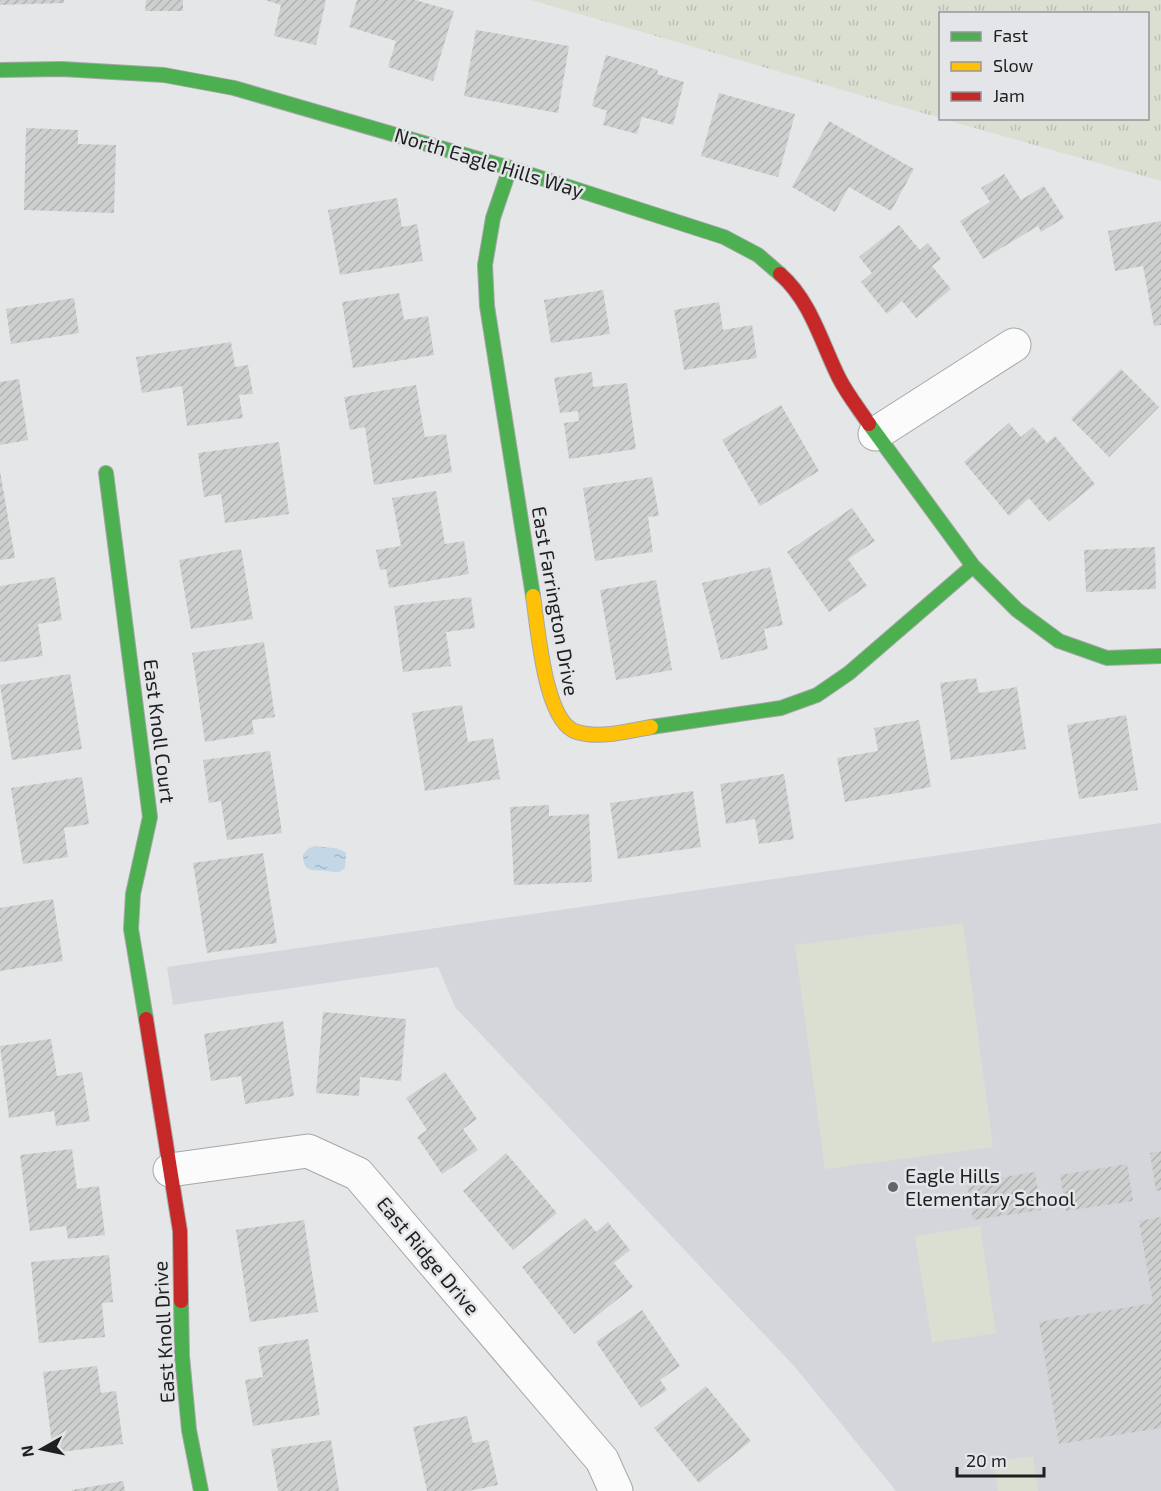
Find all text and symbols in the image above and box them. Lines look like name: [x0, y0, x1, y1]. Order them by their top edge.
legend: [939, 12, 1149, 120]
text: Fast: [993, 24, 1028, 46]
text: Slow: [993, 54, 1034, 76]
text: Jam: [993, 84, 1025, 106]
street label: North Eagle Hills Way: [392, 122, 587, 202]
street label: East Farrington Drive: [527, 504, 584, 697]
street label: East Knoll Court: [139, 658, 181, 805]
place label: Eagle Hills Elementary School: [905, 1163, 1075, 1210]
marker: Eagle Hills Elementary School: [886, 1180, 900, 1194]
street label: East Ridge Drive: [372, 1191, 485, 1319]
street label: East Knoll Drive: [147, 1260, 179, 1404]
north arrow: [12, 1419, 72, 1479]
scale bar: [957, 1440, 1044, 1478]
text: N: [16, 1444, 37, 1459]
text: 20 m: [966, 1449, 1007, 1471]

